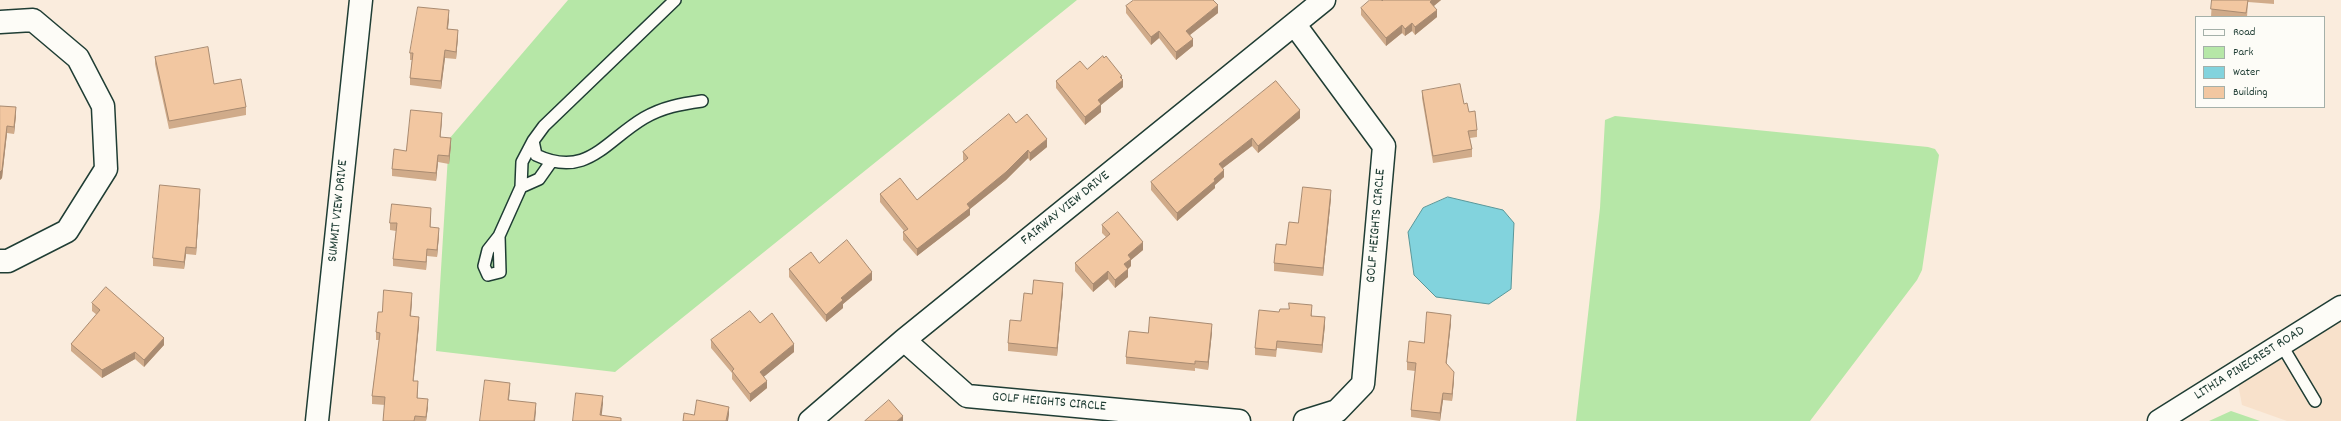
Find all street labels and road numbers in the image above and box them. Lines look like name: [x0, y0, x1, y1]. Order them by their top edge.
street label: SUMMIT VIEW DRIVE: [325, 159, 353, 263]
street label: FAIRWAY VIEW DRIVE: [1018, 168, 1114, 250]
street label: GOLF HEIGHTS CIRCLE: [1364, 168, 1390, 284]
street label: LITHIA PINECREST ROAD: [2192, 323, 2308, 405]
street label: GOLF HEIGHTS CIRCLE: [991, 390, 1107, 416]

